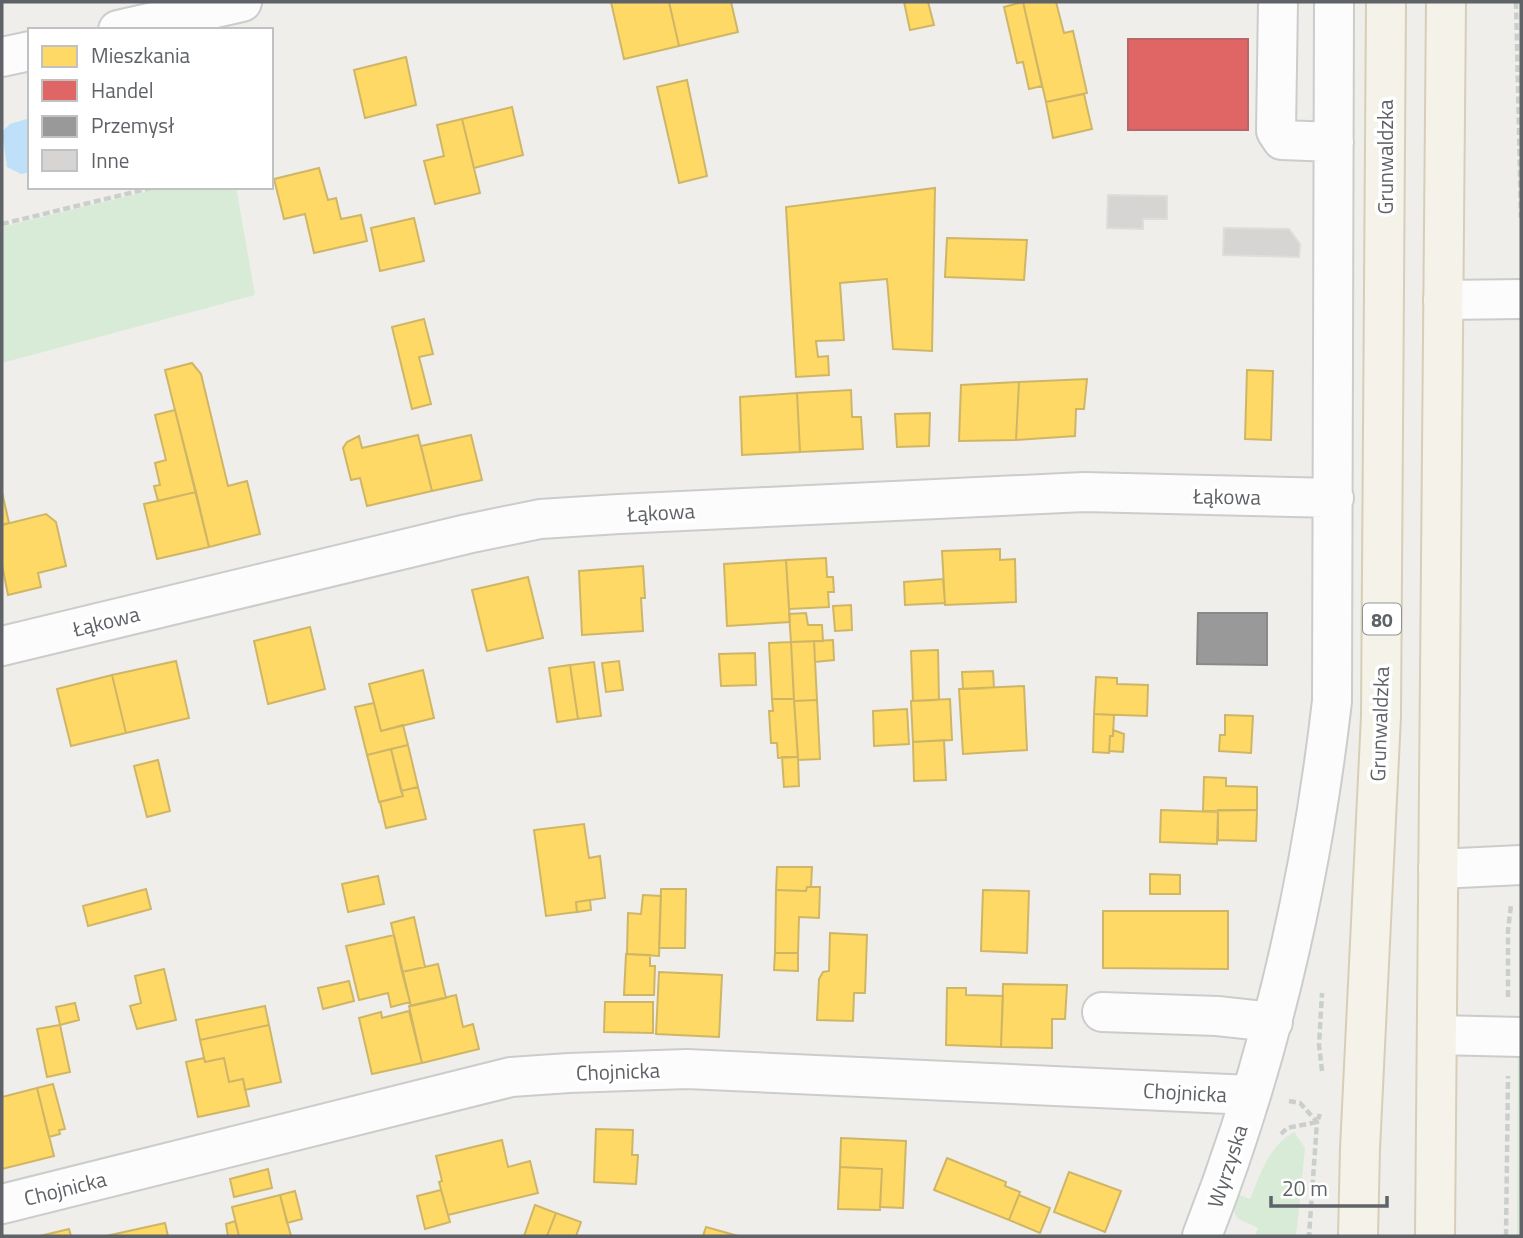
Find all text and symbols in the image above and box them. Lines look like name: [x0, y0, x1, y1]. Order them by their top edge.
legend: [28, 28, 273, 189]
text: Mieszkania: [91, 39, 191, 71]
text: Handel: [91, 74, 154, 106]
street label: Grunwaldzka: [1369, 99, 1401, 214]
text: Przemysł: [91, 109, 175, 141]
text: Inne: [91, 144, 129, 176]
street label: Łąkowa: [1192, 479, 1262, 513]
street label: Łąkowa: [625, 494, 696, 530]
street label: Łąkowa: [68, 597, 143, 645]
road number: 80: [1363, 604, 1401, 634]
street label: Grunwaldzka: [1361, 666, 1397, 782]
street label: Chojnicka: [575, 1054, 661, 1088]
street label: Chojnicka: [1142, 1074, 1228, 1110]
street label: Wyrzyska: [1199, 1120, 1256, 1212]
street label: Chojnicka: [20, 1162, 110, 1214]
scale bar: [1271, 1164, 1386, 1208]
text: 20 m: [1282, 1172, 1328, 1204]

